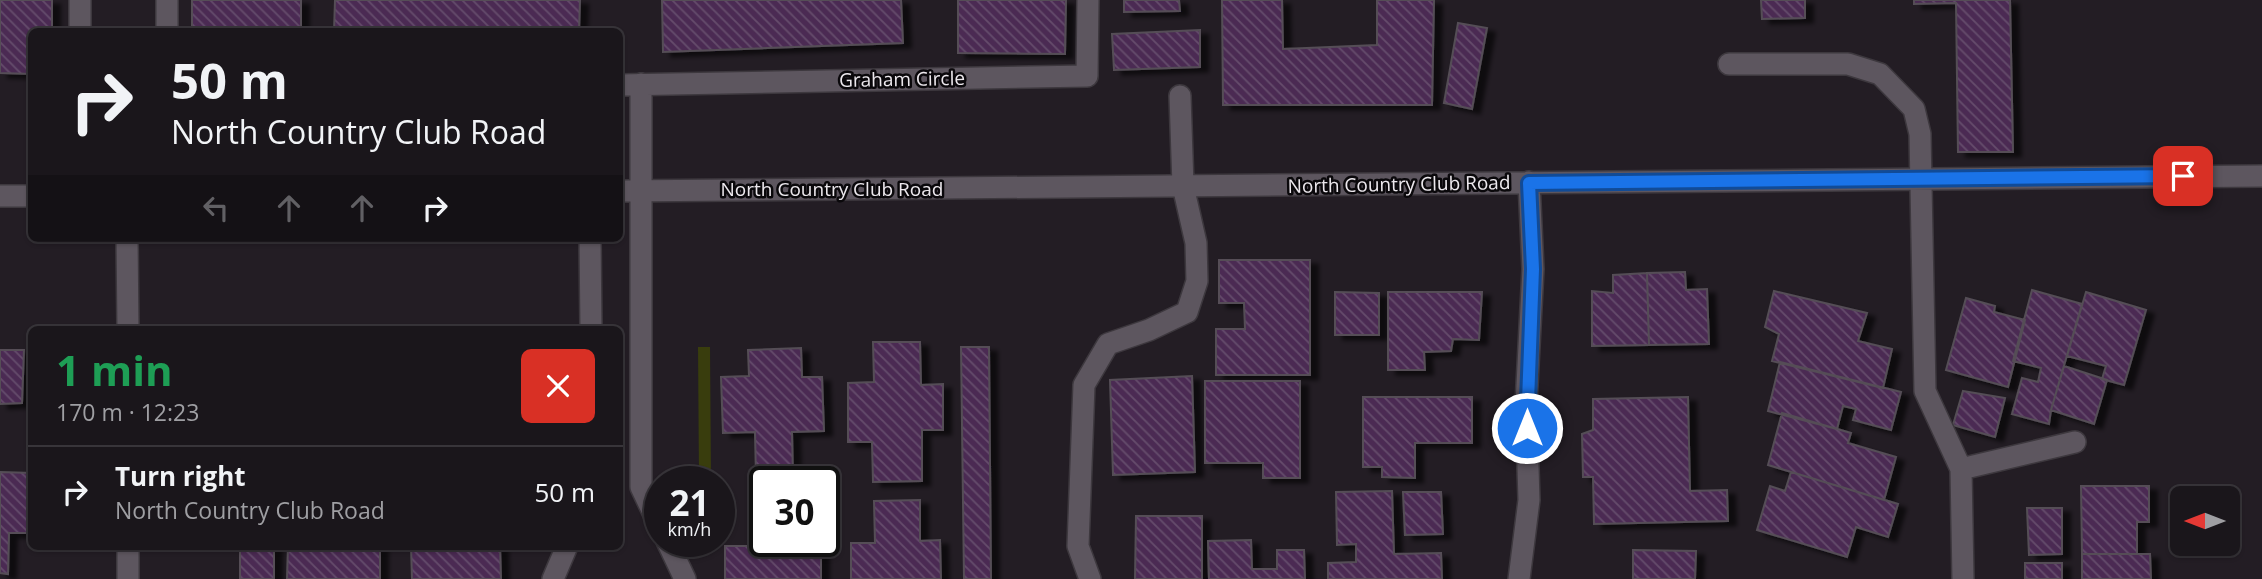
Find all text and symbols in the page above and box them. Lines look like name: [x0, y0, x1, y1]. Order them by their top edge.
text: 50 m: [171, 47, 288, 113]
icon: right: [56, 56, 147, 147]
street label: Graham Circle: [839, 65, 965, 93]
text: North Country Club Road: [171, 110, 546, 153]
pin: [2153, 146, 2213, 206]
icon: arrive: [2164, 157, 2202, 195]
street label: North Country Club Road: [1287, 169, 1511, 199]
street label: North Country Club Road: [721, 176, 943, 202]
icon: left: [197, 189, 235, 227]
icon: ahead: [270, 189, 308, 227]
icon: ahead: [343, 189, 381, 227]
icon: right: [416, 189, 454, 227]
text: 1 min: [56, 341, 173, 398]
button: close: [521, 349, 595, 423]
position arrow: [1490, 391, 1564, 465]
text: 170 m · 12:23: [56, 396, 199, 428]
text: Turn right: [115, 458, 246, 494]
speed limit sign: 30: [749, 466, 840, 557]
icon: right: [56, 473, 94, 511]
text: 50 m: [534, 474, 595, 510]
text: 21: [669, 479, 710, 526]
north arrow: [2170, 486, 2240, 556]
map controls: [2170, 486, 2240, 556]
text: North Country Club Road: [115, 494, 385, 526]
text: km/h: [668, 517, 711, 541]

